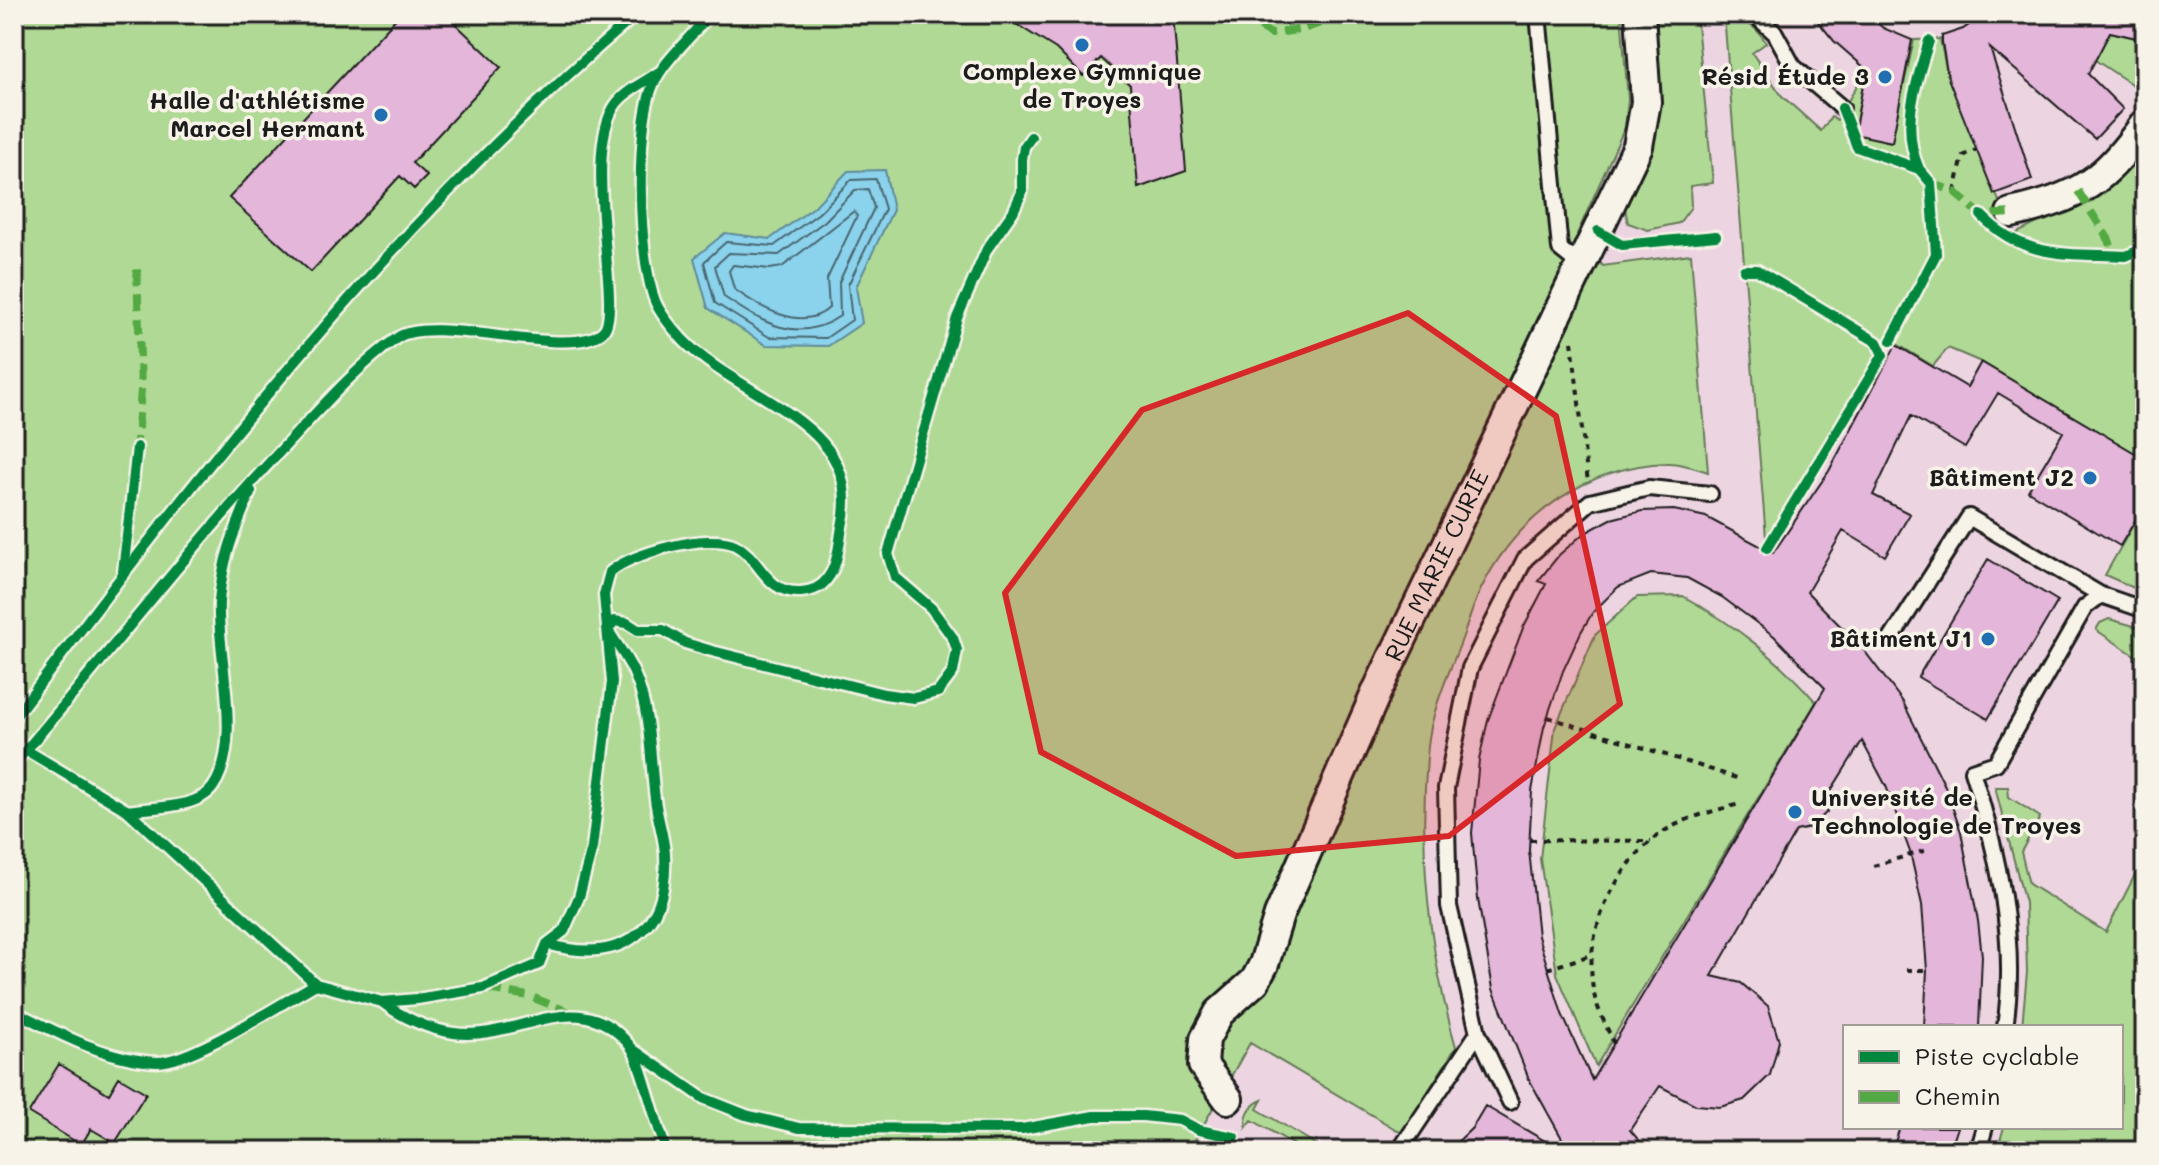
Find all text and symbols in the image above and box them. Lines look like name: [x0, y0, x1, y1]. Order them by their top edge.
marker: Complexe Gymnique de Troyes: [1073, 36, 1091, 54]
place label: Complexe Gymnique de Troyes: [963, 55, 1201, 114]
place label: Résid Étude 3: [1701, 60, 1869, 91]
marker: Résid Étude 3: [1876, 68, 1894, 86]
place label: Halle d'athlétisme Marcel Hermant: [149, 84, 365, 143]
marker: Halle d'athlétisme Marcel Hermant: [372, 106, 390, 124]
place label: Bâtiment J2: [1929, 461, 2074, 492]
street label: RUE MARIE CURIE: [1377, 464, 1495, 666]
marker: Bâtiment J2: [2081, 469, 2099, 487]
place label: Bâtiment J1: [1829, 622, 1972, 653]
marker: Bâtiment J1: [1979, 630, 1997, 648]
place label: Université de Technologie de Troyes: [1811, 781, 2081, 840]
marker: Université de Technologie de Troyes: [1786, 803, 1804, 821]
legend: [1843, 1025, 2123, 1129]
text: Piste cyclable: [1915, 1040, 2080, 1071]
text: Chemin: [1915, 1080, 2000, 1111]

